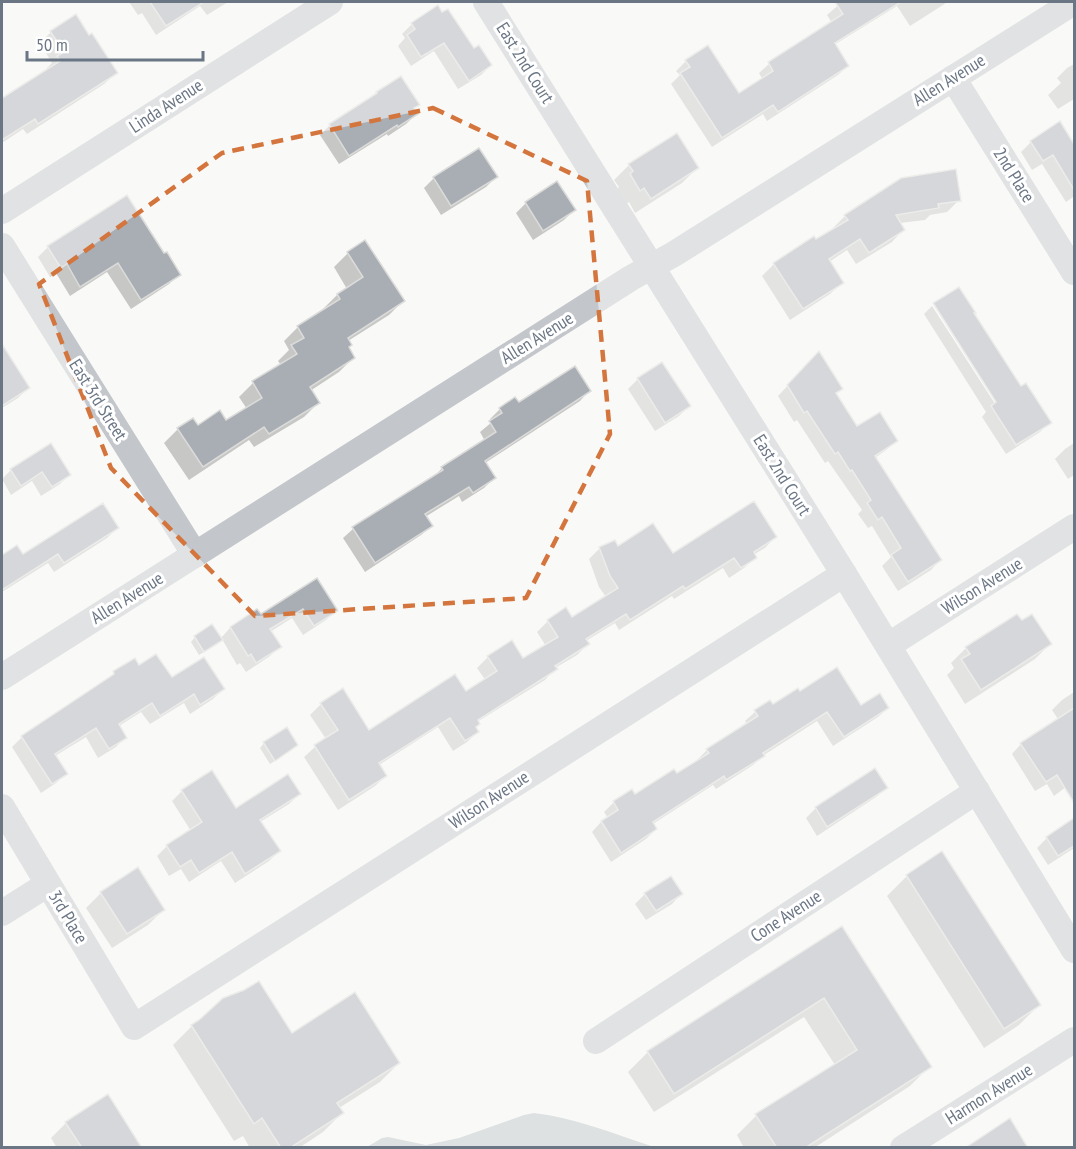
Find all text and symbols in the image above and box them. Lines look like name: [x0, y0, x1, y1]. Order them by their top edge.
street label: East 2nd Court: [492, 18, 559, 107]
scale bar: [27, 24, 202, 62]
text: 50 m: [36, 33, 68, 56]
street label: Allen Avenue: [908, 48, 989, 111]
street label: Linda Avenue: [125, 73, 207, 138]
street label: 2nd Place: [989, 143, 1040, 207]
street label: Allen Avenue: [496, 306, 577, 369]
street label: East 3rd Street: [64, 355, 132, 445]
street label: East 2nd Court: [749, 430, 816, 519]
street label: Wilson Avenue: [937, 552, 1026, 619]
street label: Allen Avenue: [86, 566, 167, 629]
street label: Wilson Avenue: [444, 765, 533, 834]
street label: Cone Avenue: [746, 884, 825, 947]
street label: 3rd Place: [44, 886, 93, 947]
street label: Harmon Avenue: [941, 1058, 1036, 1129]

